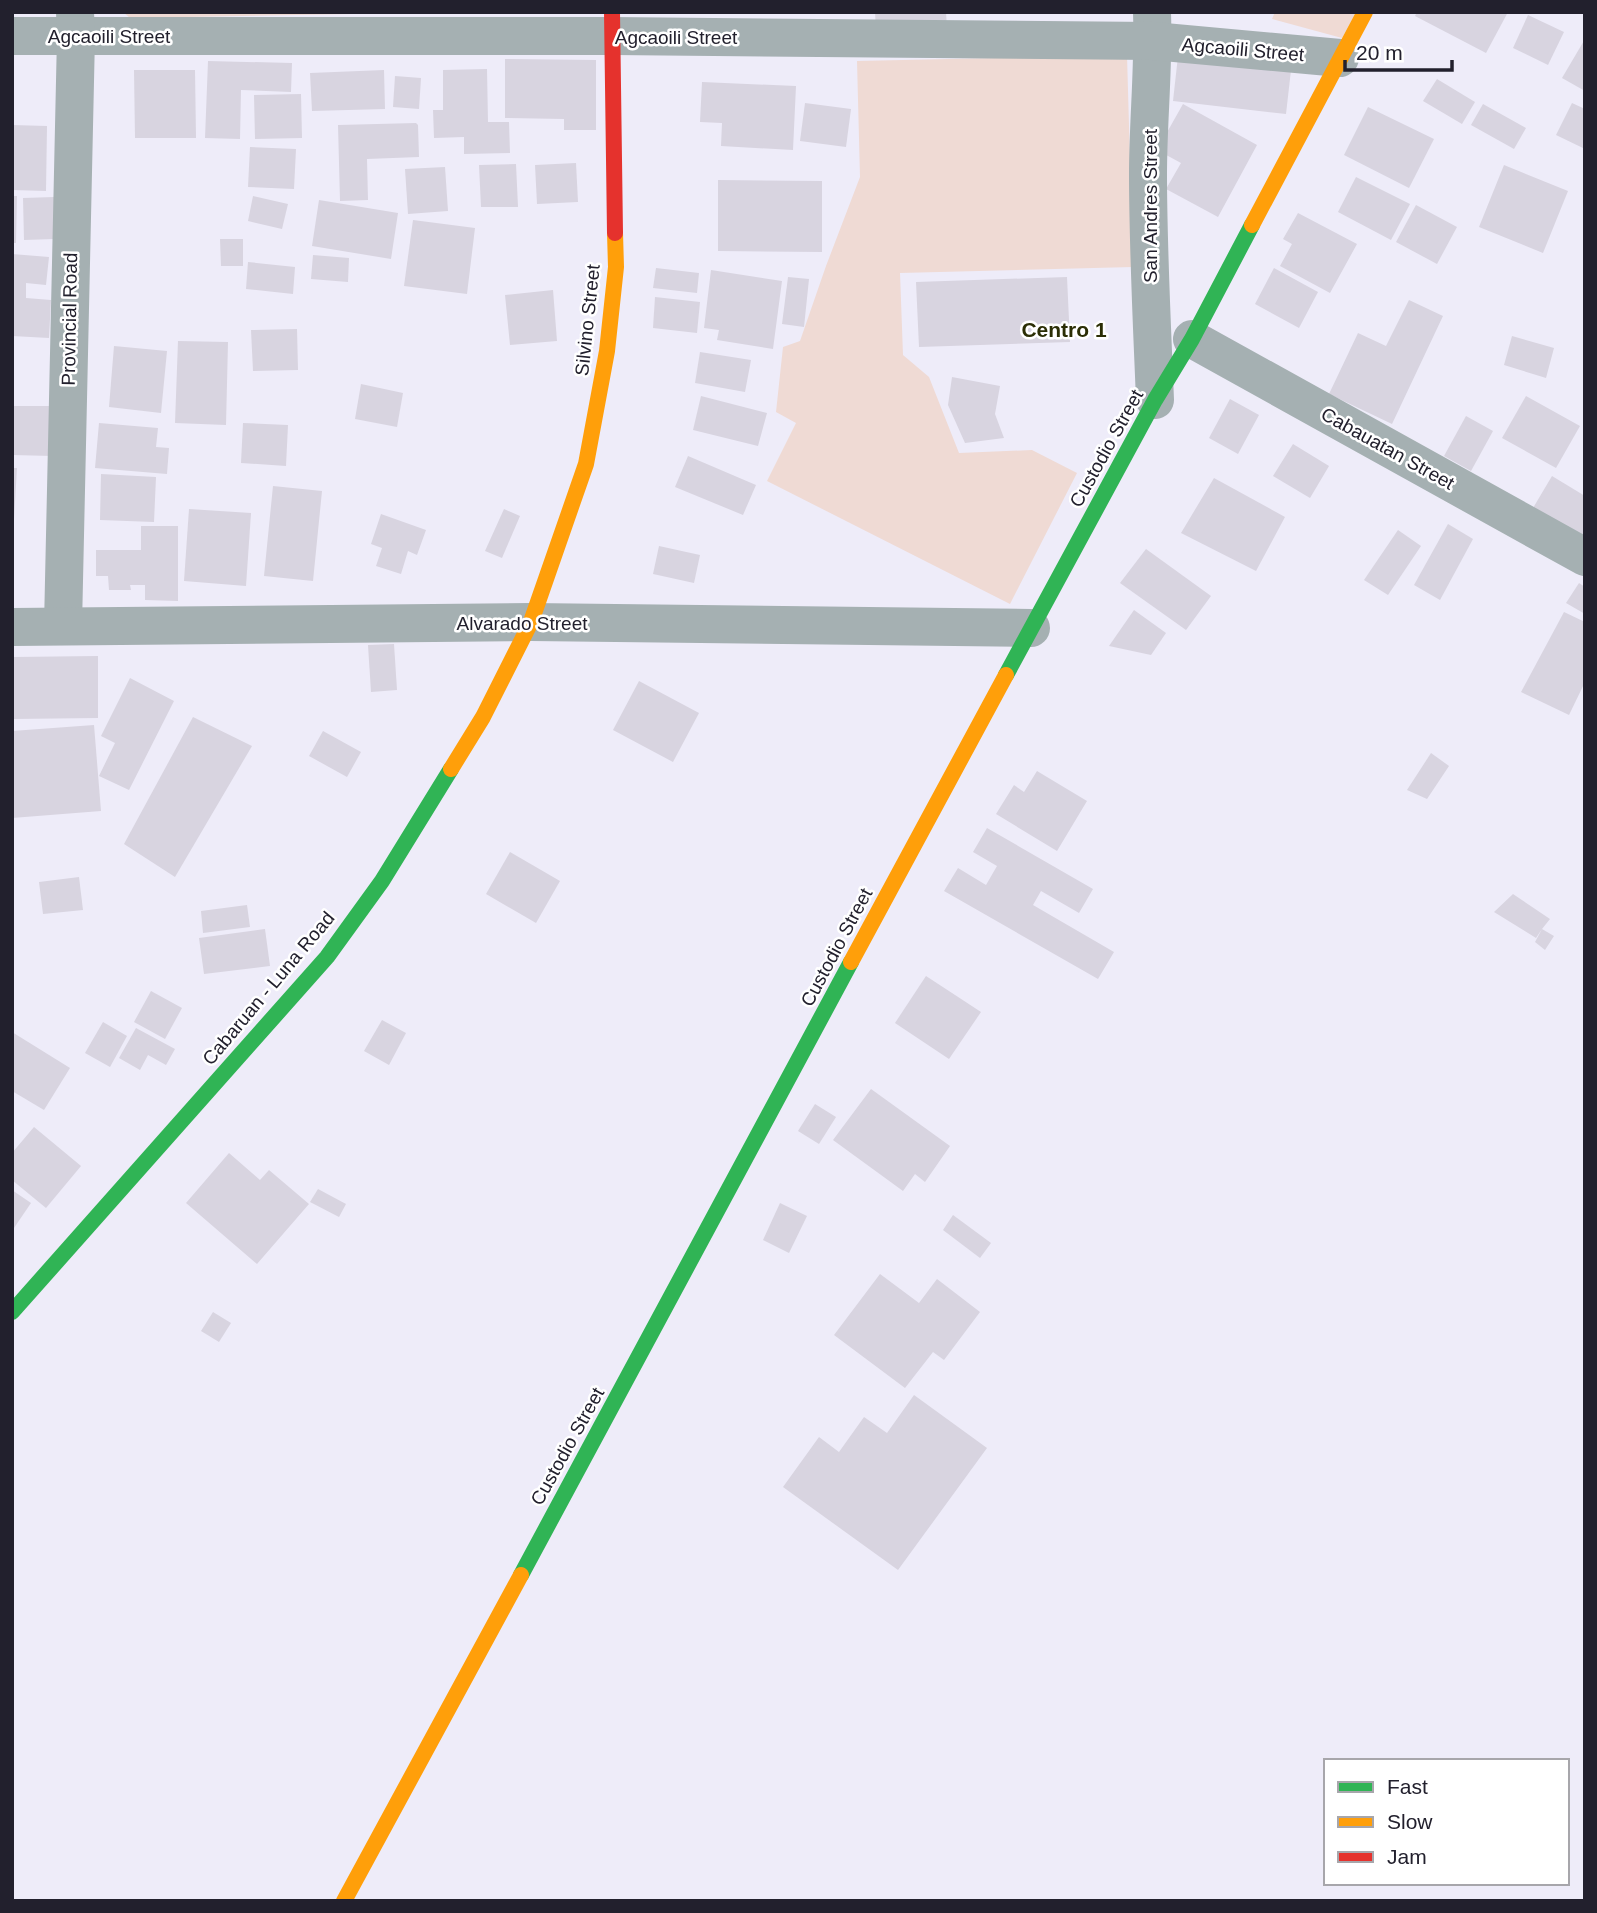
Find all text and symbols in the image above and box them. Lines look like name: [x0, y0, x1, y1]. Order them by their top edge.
street label: Agcaoili Street: [48, 26, 171, 47]
street label: Agcaoili Street: [615, 27, 738, 48]
scale bar: [1345, 28, 1452, 72]
street label: Agcaoili Street: [1181, 34, 1306, 65]
text: 20 m: [1356, 41, 1403, 64]
street label: San Andres Street: [1140, 128, 1161, 283]
street label: Provincial Road: [58, 252, 81, 386]
street label: Silvino Street: [571, 263, 604, 377]
district label: Centro 1: [1021, 318, 1107, 341]
street label: Custodio Street: [1066, 385, 1148, 511]
street label: Cabauatan Street: [1318, 403, 1459, 494]
street label: Alvarado Street: [457, 613, 588, 634]
street label: Custodio Street: [796, 884, 877, 1010]
street label: Cabaruan - Luna Road: [198, 908, 339, 1069]
street label: Custodio Street: [527, 1383, 609, 1509]
legend: [1324, 1759, 1569, 1885]
text: Fast: [1387, 1775, 1428, 1798]
text: Slow: [1387, 1810, 1433, 1833]
text: Jam: [1387, 1845, 1427, 1868]

